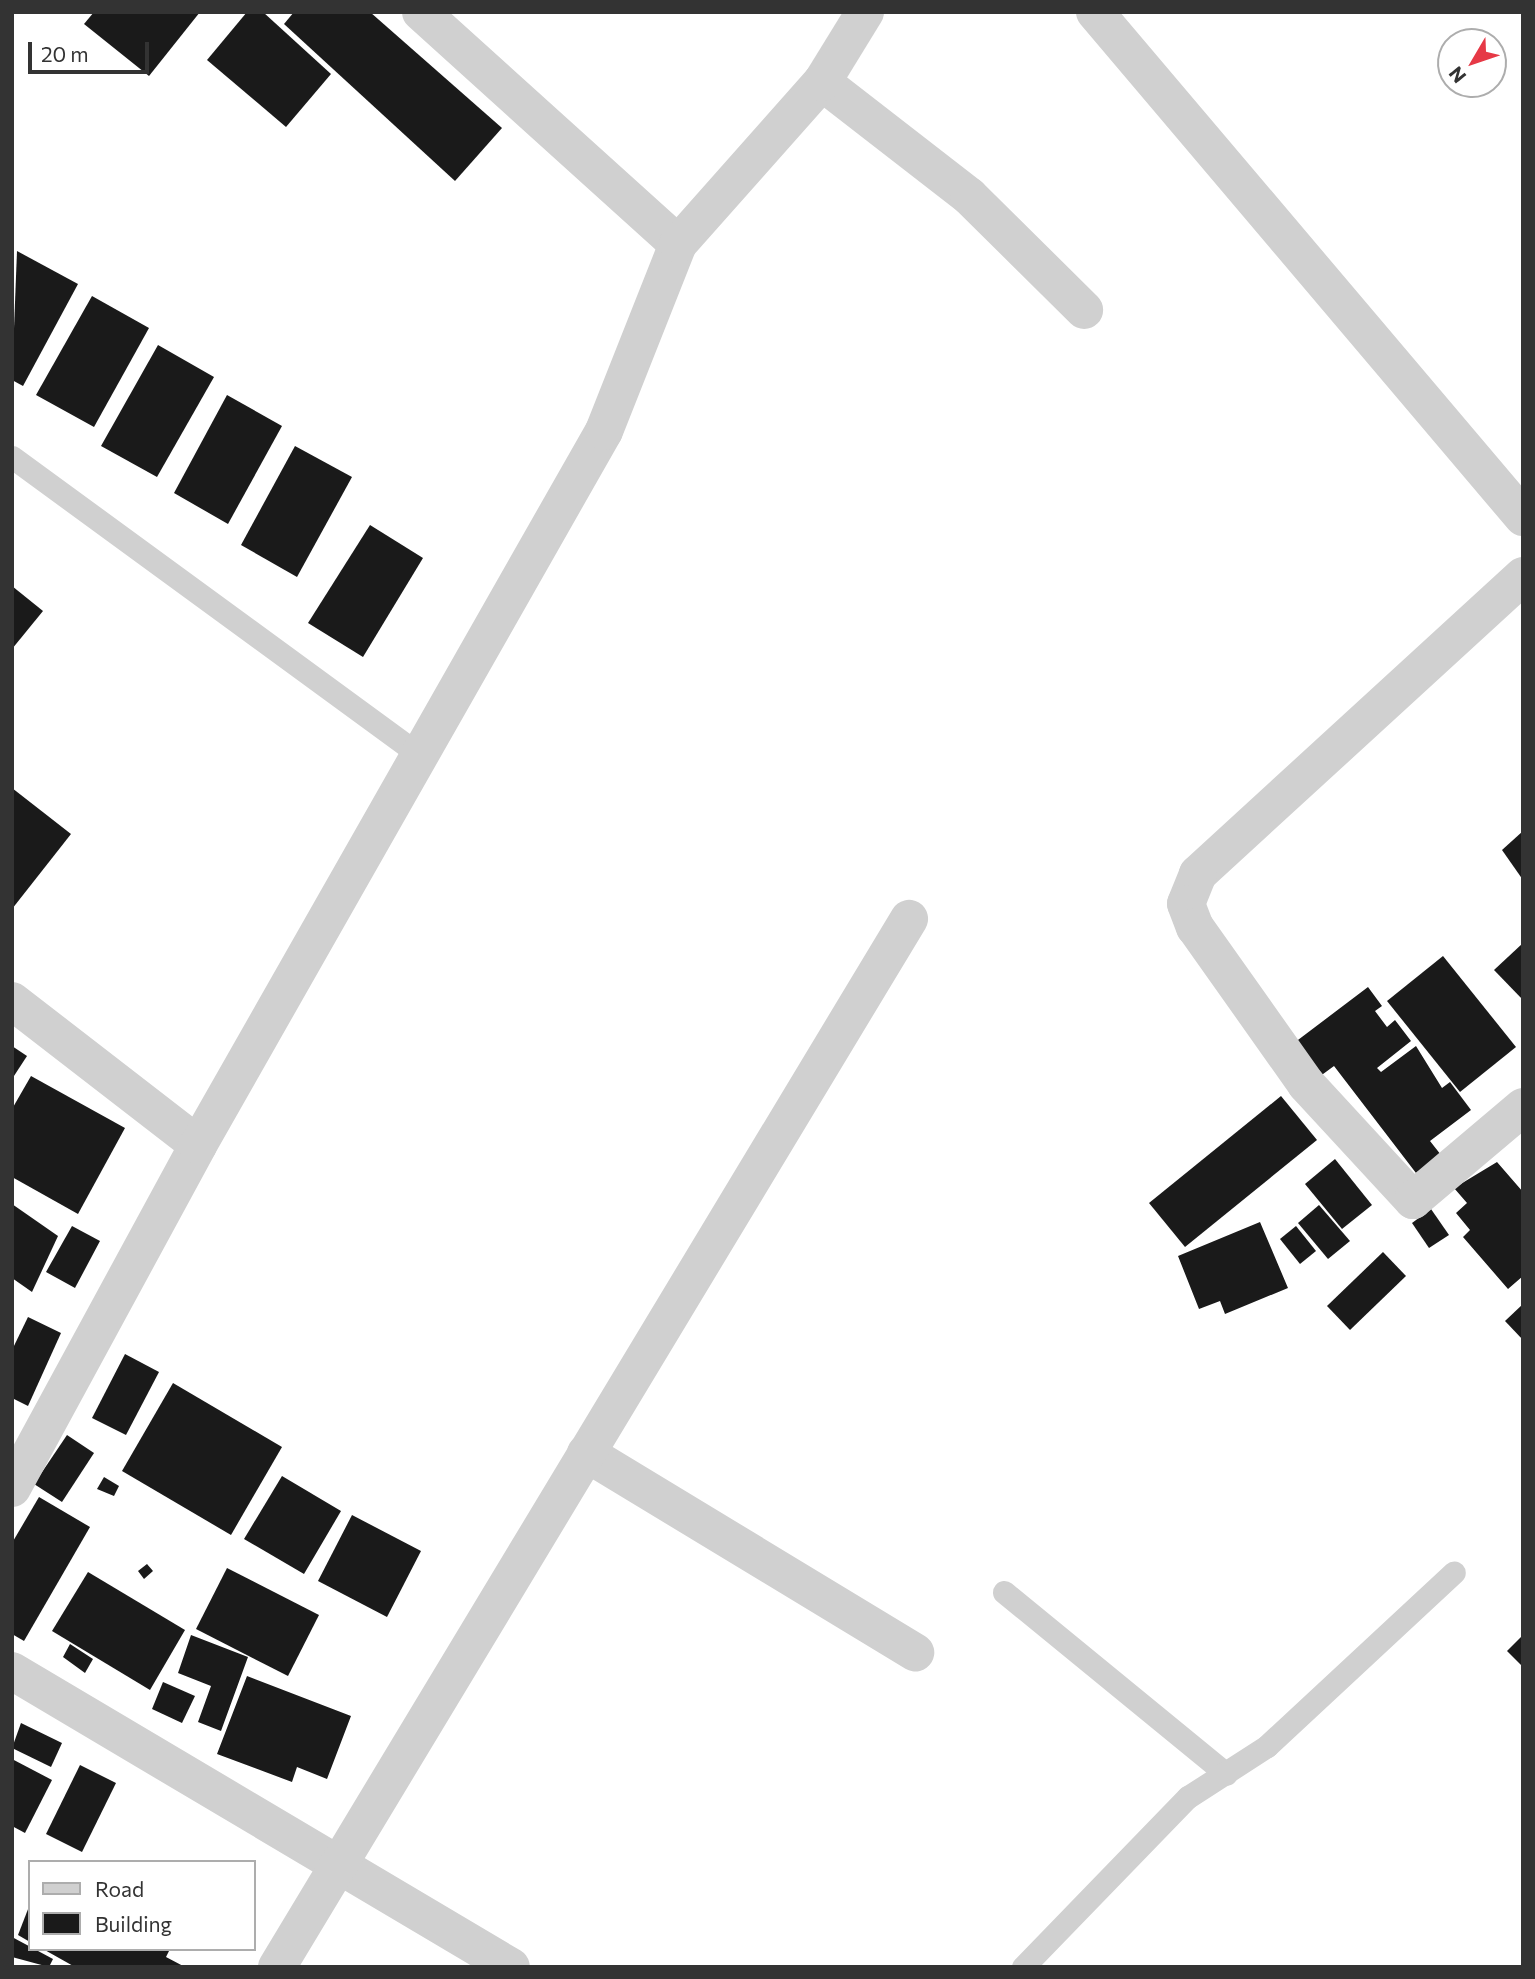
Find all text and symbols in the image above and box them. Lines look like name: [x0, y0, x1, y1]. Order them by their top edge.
scale bar: [32, 28, 152, 72]
north arrow: [1437, 28, 1507, 98]
text: 20 m: [41, 41, 89, 66]
text: N: [1443, 62, 1470, 88]
legend: [28, 1860, 256, 1951]
text: Road: [95, 1876, 144, 1901]
text: Building: [95, 1911, 172, 1936]

